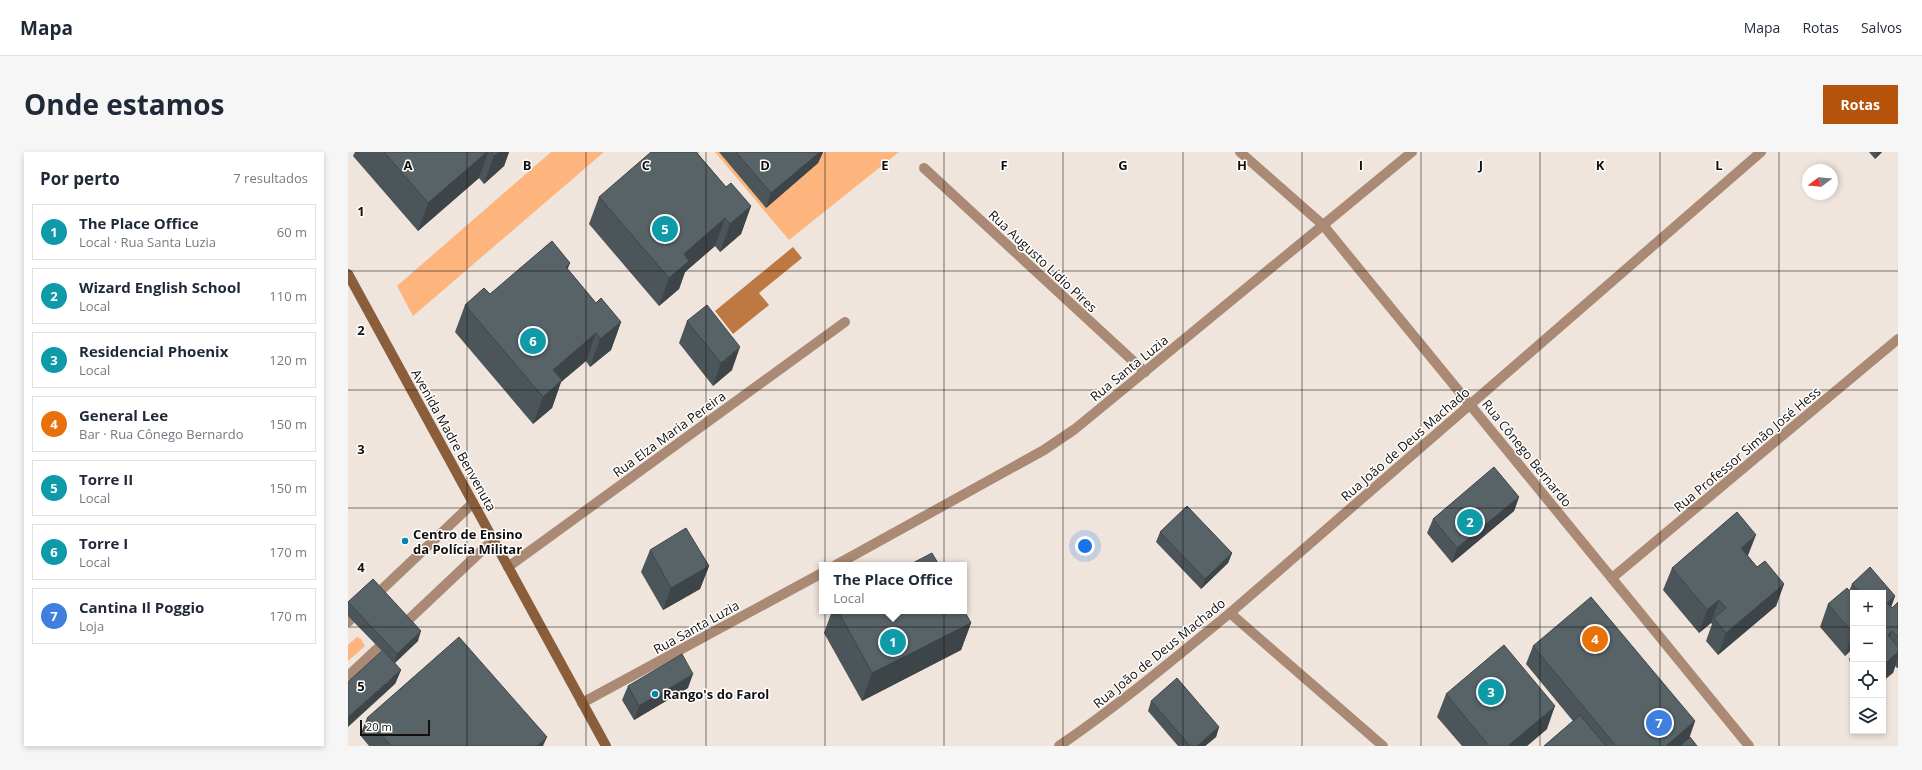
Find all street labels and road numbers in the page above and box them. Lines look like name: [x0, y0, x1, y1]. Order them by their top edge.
street label: Rua Augusto Lídio Pires: [985, 206, 1101, 316]
street label: Rua Santa Luzia: [1086, 331, 1172, 405]
street label: Avenida Madre Benvenuta: [407, 366, 501, 514]
street label: Rua Professor Simão José Hess: [1670, 382, 1824, 516]
street label: Rua João de Deus Machado: [1337, 383, 1473, 505]
street label: Rua Elza Maria Pereira: [609, 387, 729, 481]
street label: Rua Cônego Bernardo: [1478, 395, 1576, 511]
street label: Rua João de Deus Machado: [1089, 594, 1229, 712]
street label: Rua Santa Luzia: [650, 596, 742, 658]

